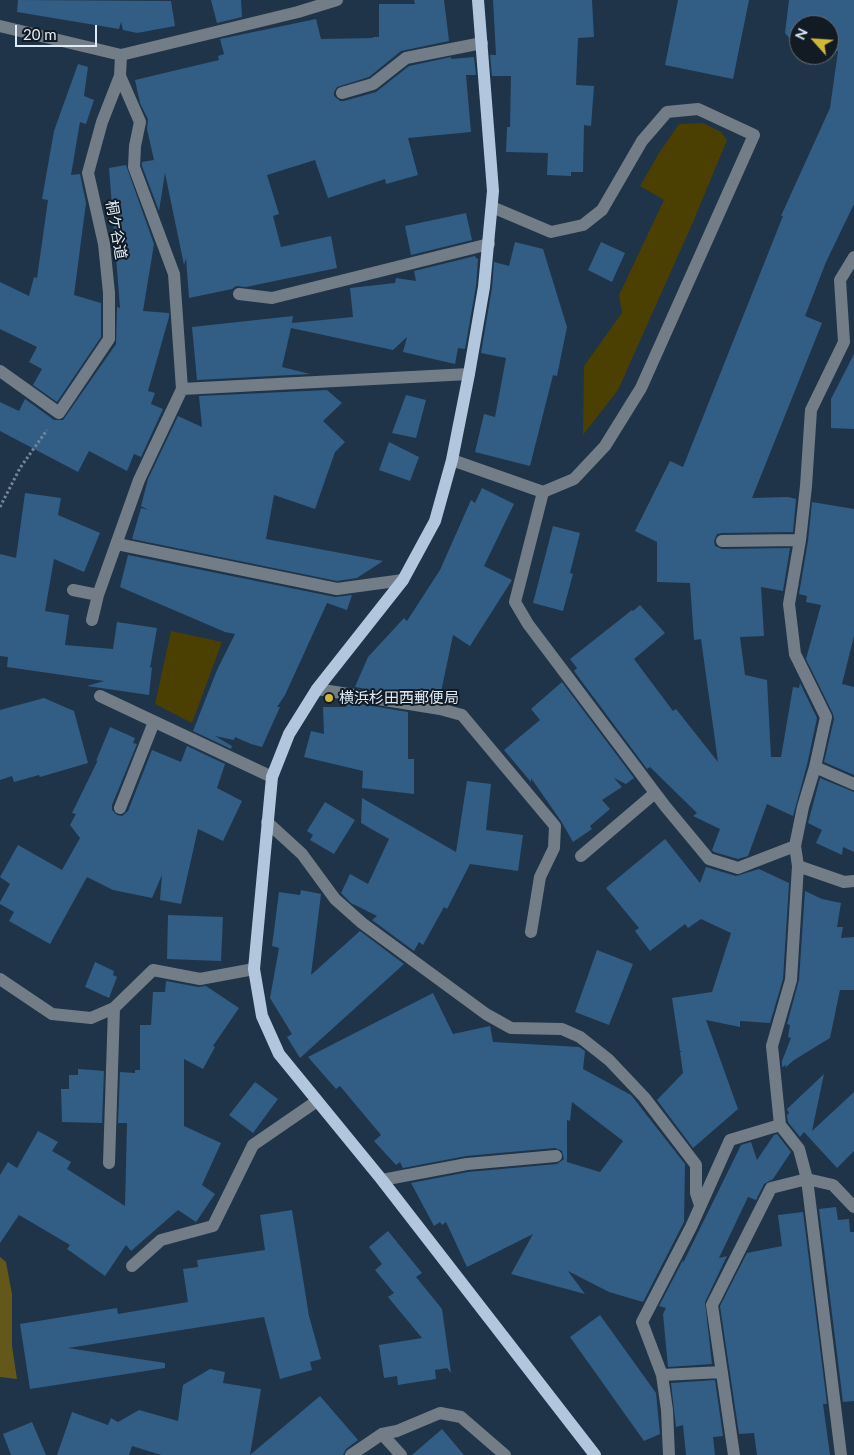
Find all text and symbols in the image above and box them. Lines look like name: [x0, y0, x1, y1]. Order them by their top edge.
scale bar: [18, 15, 100, 47]
north arrow: [789, 15, 839, 65]
text: 20 m: [23, 25, 57, 43]
text: N: [791, 25, 811, 42]
street label: 桐ケ谷道: [102, 199, 130, 261]
place label: 横浜杉田西郵便局: [339, 689, 459, 707]
marker: 横浜杉田西郵便局: [323, 692, 335, 704]

